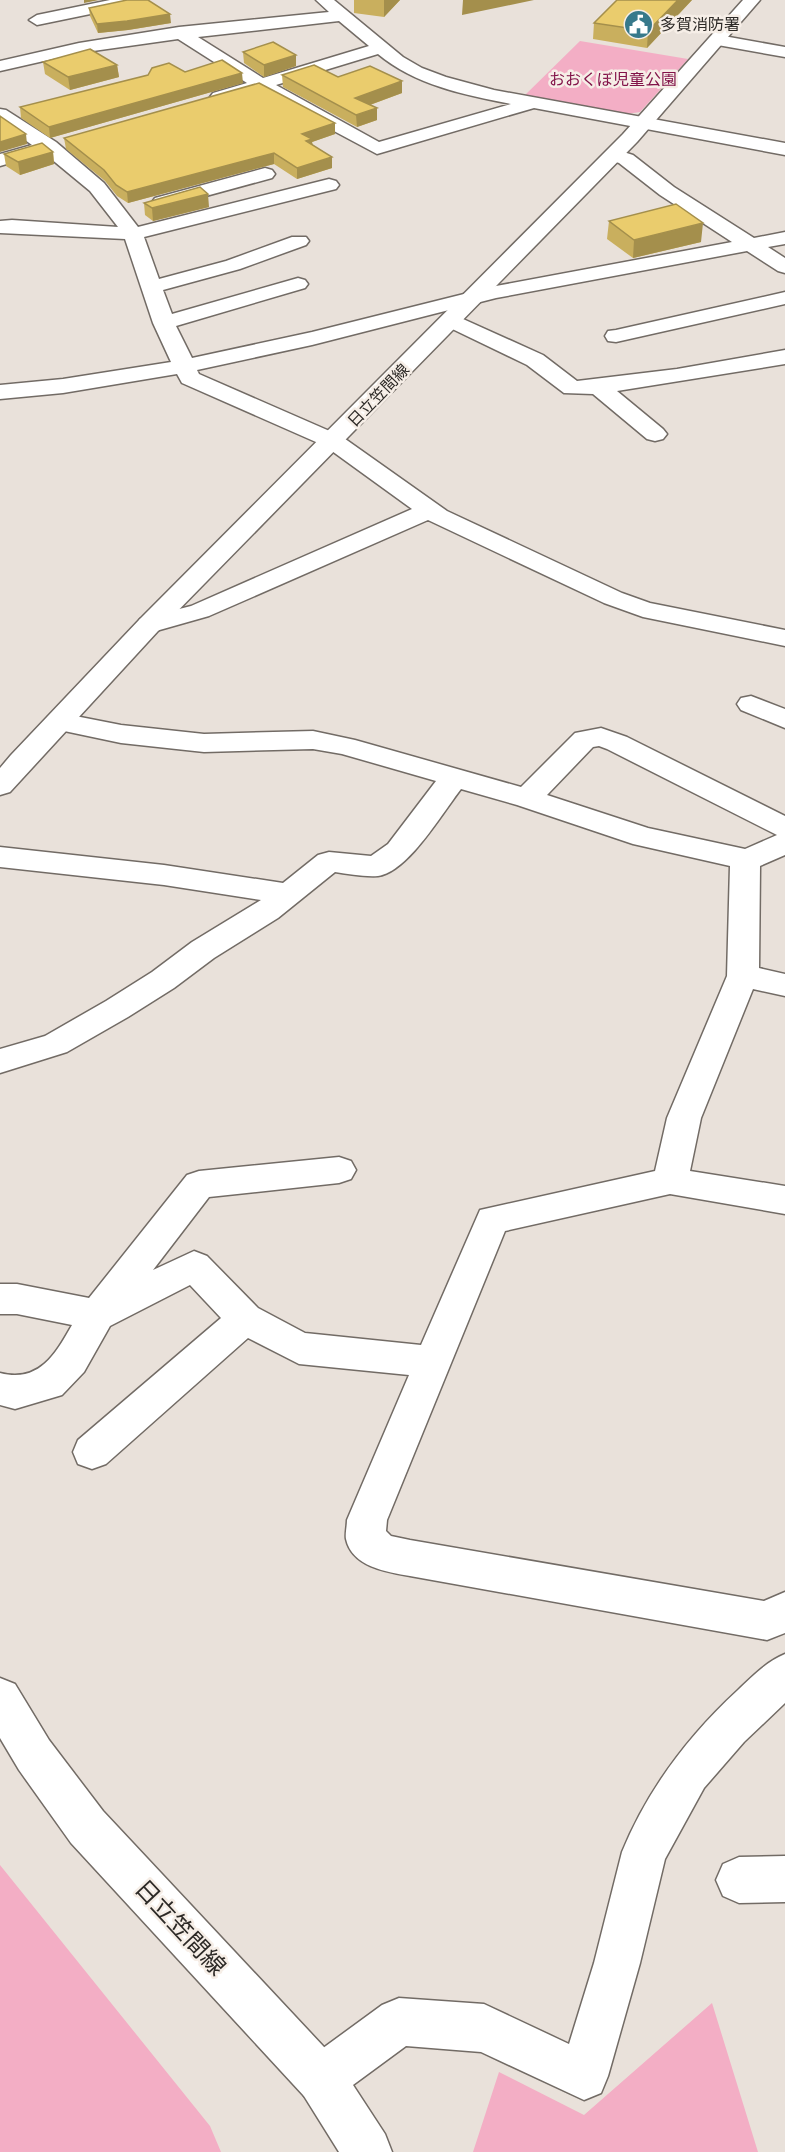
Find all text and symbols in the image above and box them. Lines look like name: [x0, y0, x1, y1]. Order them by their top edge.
public building icon: 多賀消防署: [623, 8, 655, 40]
place label: 多賀消防署: [660, 14, 740, 34]
park label: おおくぼ児童公園: [549, 69, 677, 89]
street label: 日立笠間線: [343, 359, 413, 431]
street label: 日立笠間線: [128, 1872, 234, 1982]

